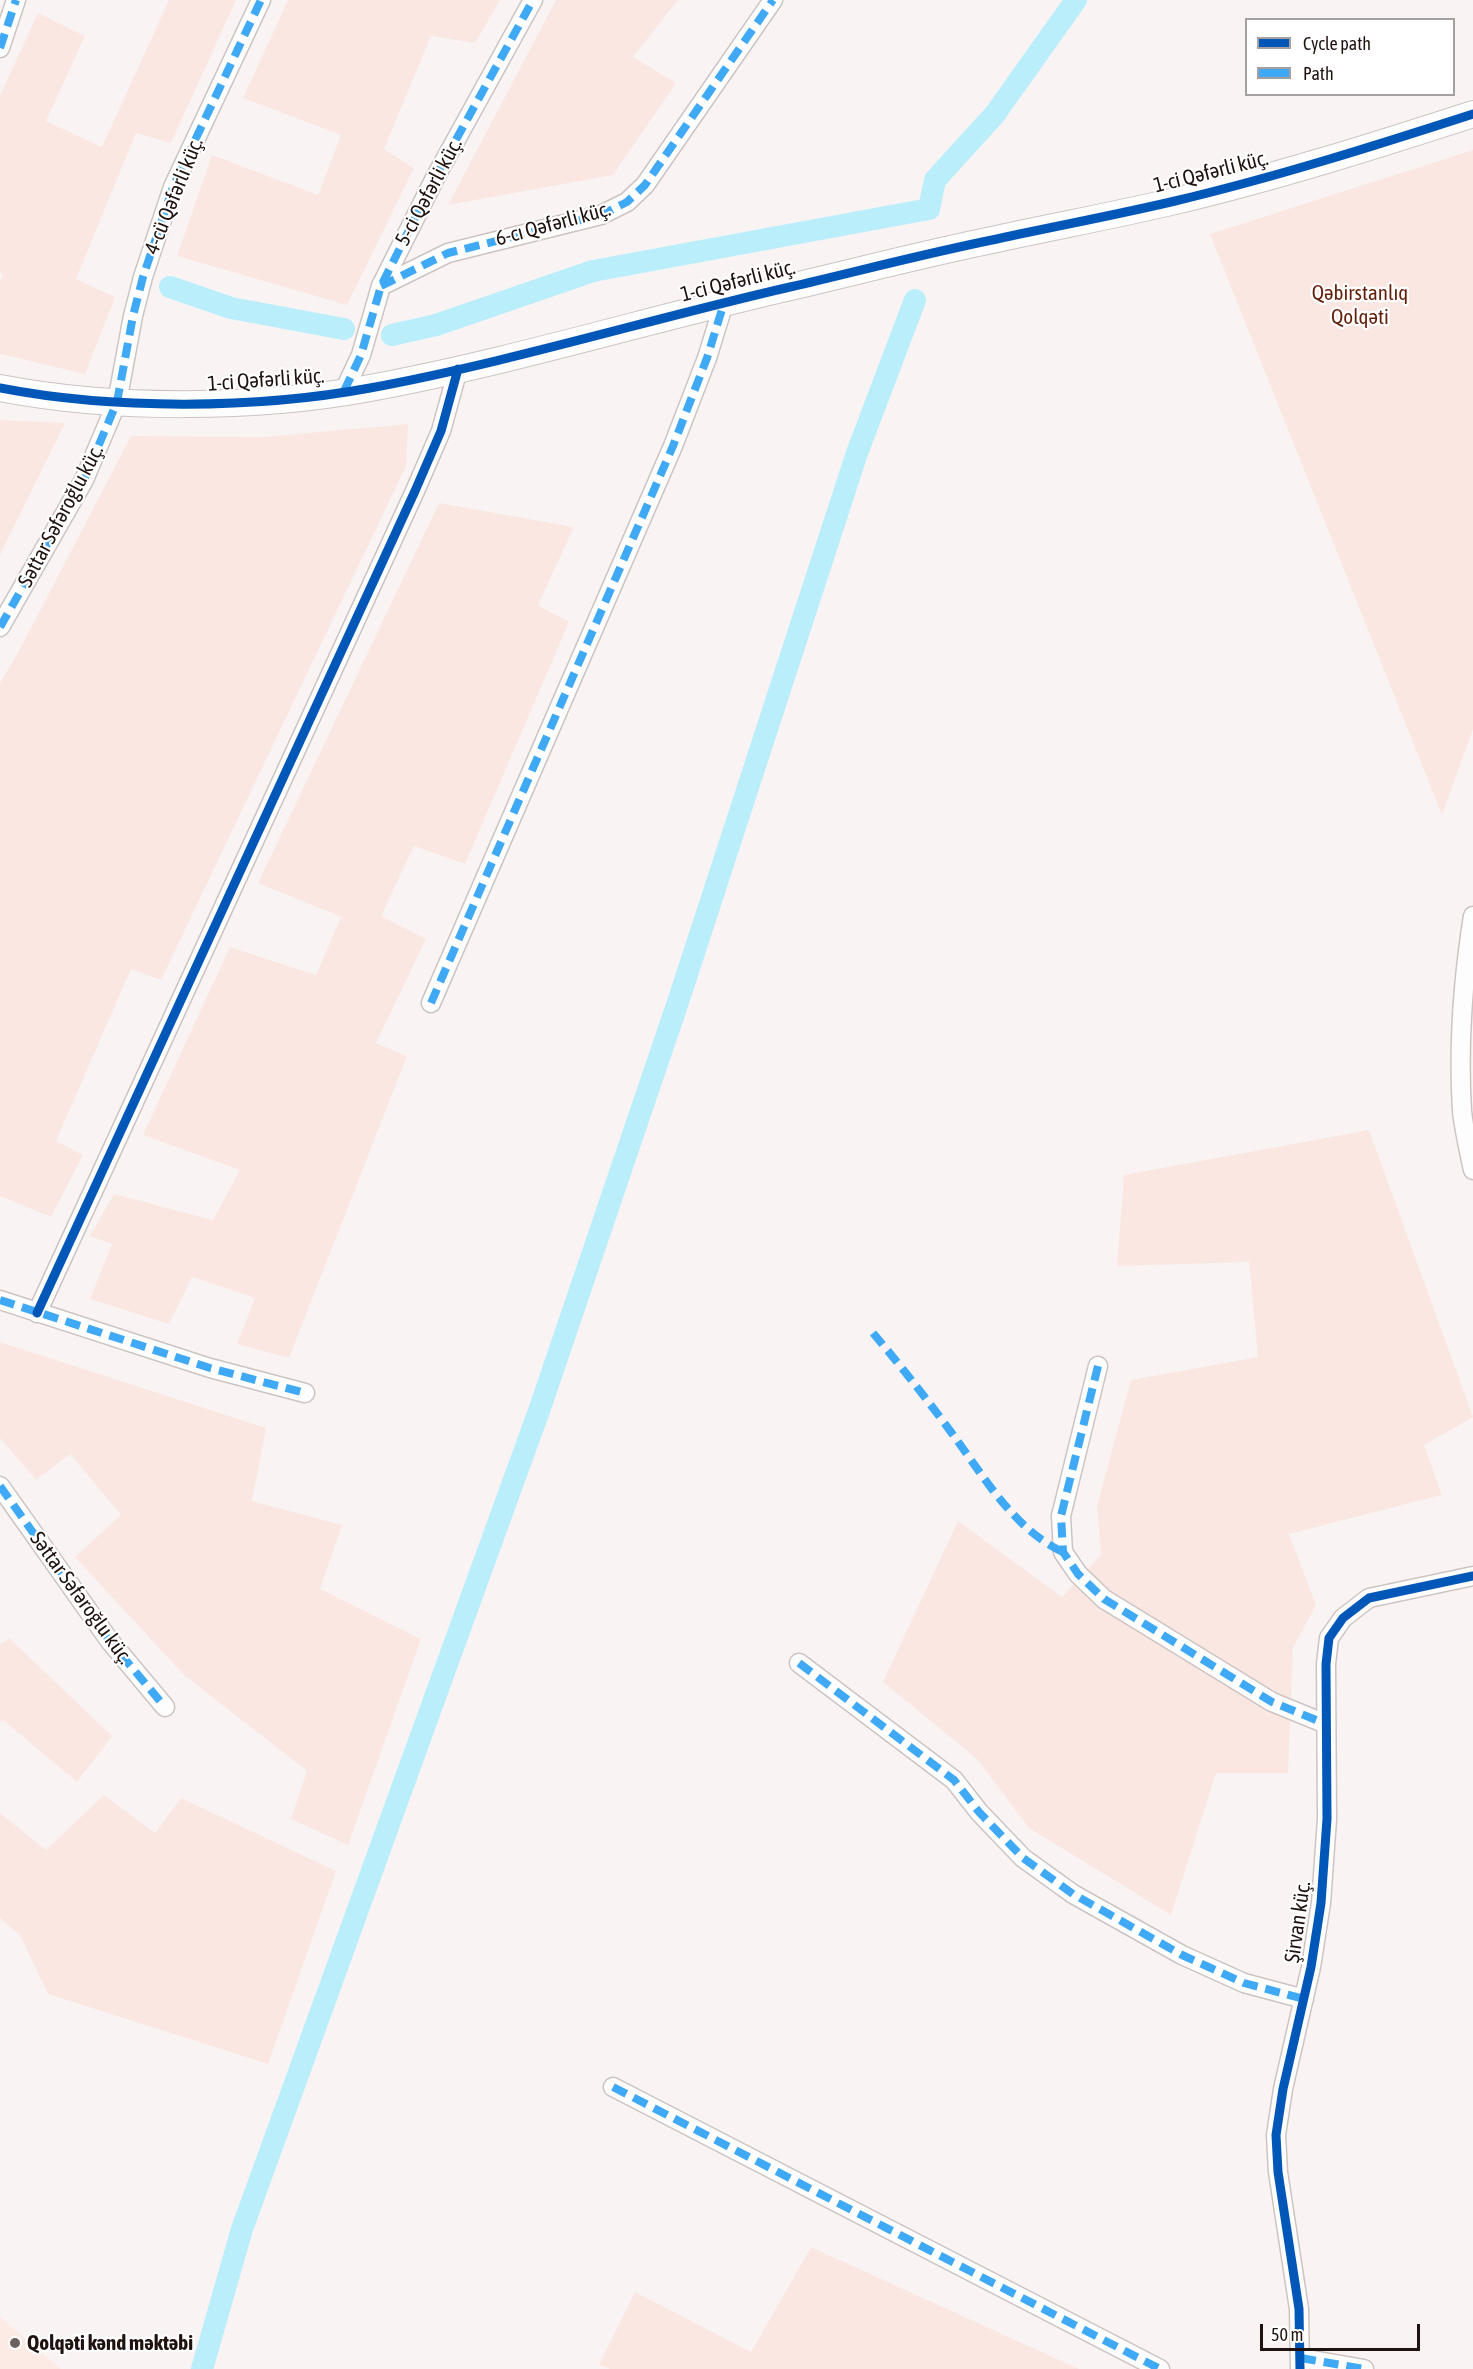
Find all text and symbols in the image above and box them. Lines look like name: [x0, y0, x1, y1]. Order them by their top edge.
legend: [1245, 18, 1455, 96]
text: Cycle path: [1303, 33, 1371, 54]
text: Path: [1303, 63, 1334, 84]
street label: 4-cü Qəfərli küç.: [139, 134, 209, 258]
street label: 5-ci Qəfərli küç.: [390, 134, 468, 250]
street label: 1-ci Qəfərli küç.: [1151, 146, 1271, 198]
street label: 6-cı Qəfərli küç.: [493, 197, 613, 251]
street label: 1-ci Qəfərli küç.: [678, 255, 798, 307]
park label: Qəbirstanlıq Qolqəti: [1312, 280, 1408, 330]
street label: 1-ci Qəfərli küç.: [207, 363, 325, 397]
street label: Səttar Səfəroğlu küç.: [13, 441, 109, 591]
street label: Səttar Səfəroğlu küç.: [25, 1527, 137, 1669]
street label: Şirvan küç.: [1280, 1880, 1316, 1964]
scale bar: [1263, 2312, 1424, 2350]
text: 50 m: [1271, 2324, 1303, 2345]
place label: Qolqəti kənd məktəbi: [27, 2330, 193, 2356]
marker: Qolqəti kənd məktəbi: [8, 2336, 22, 2350]

